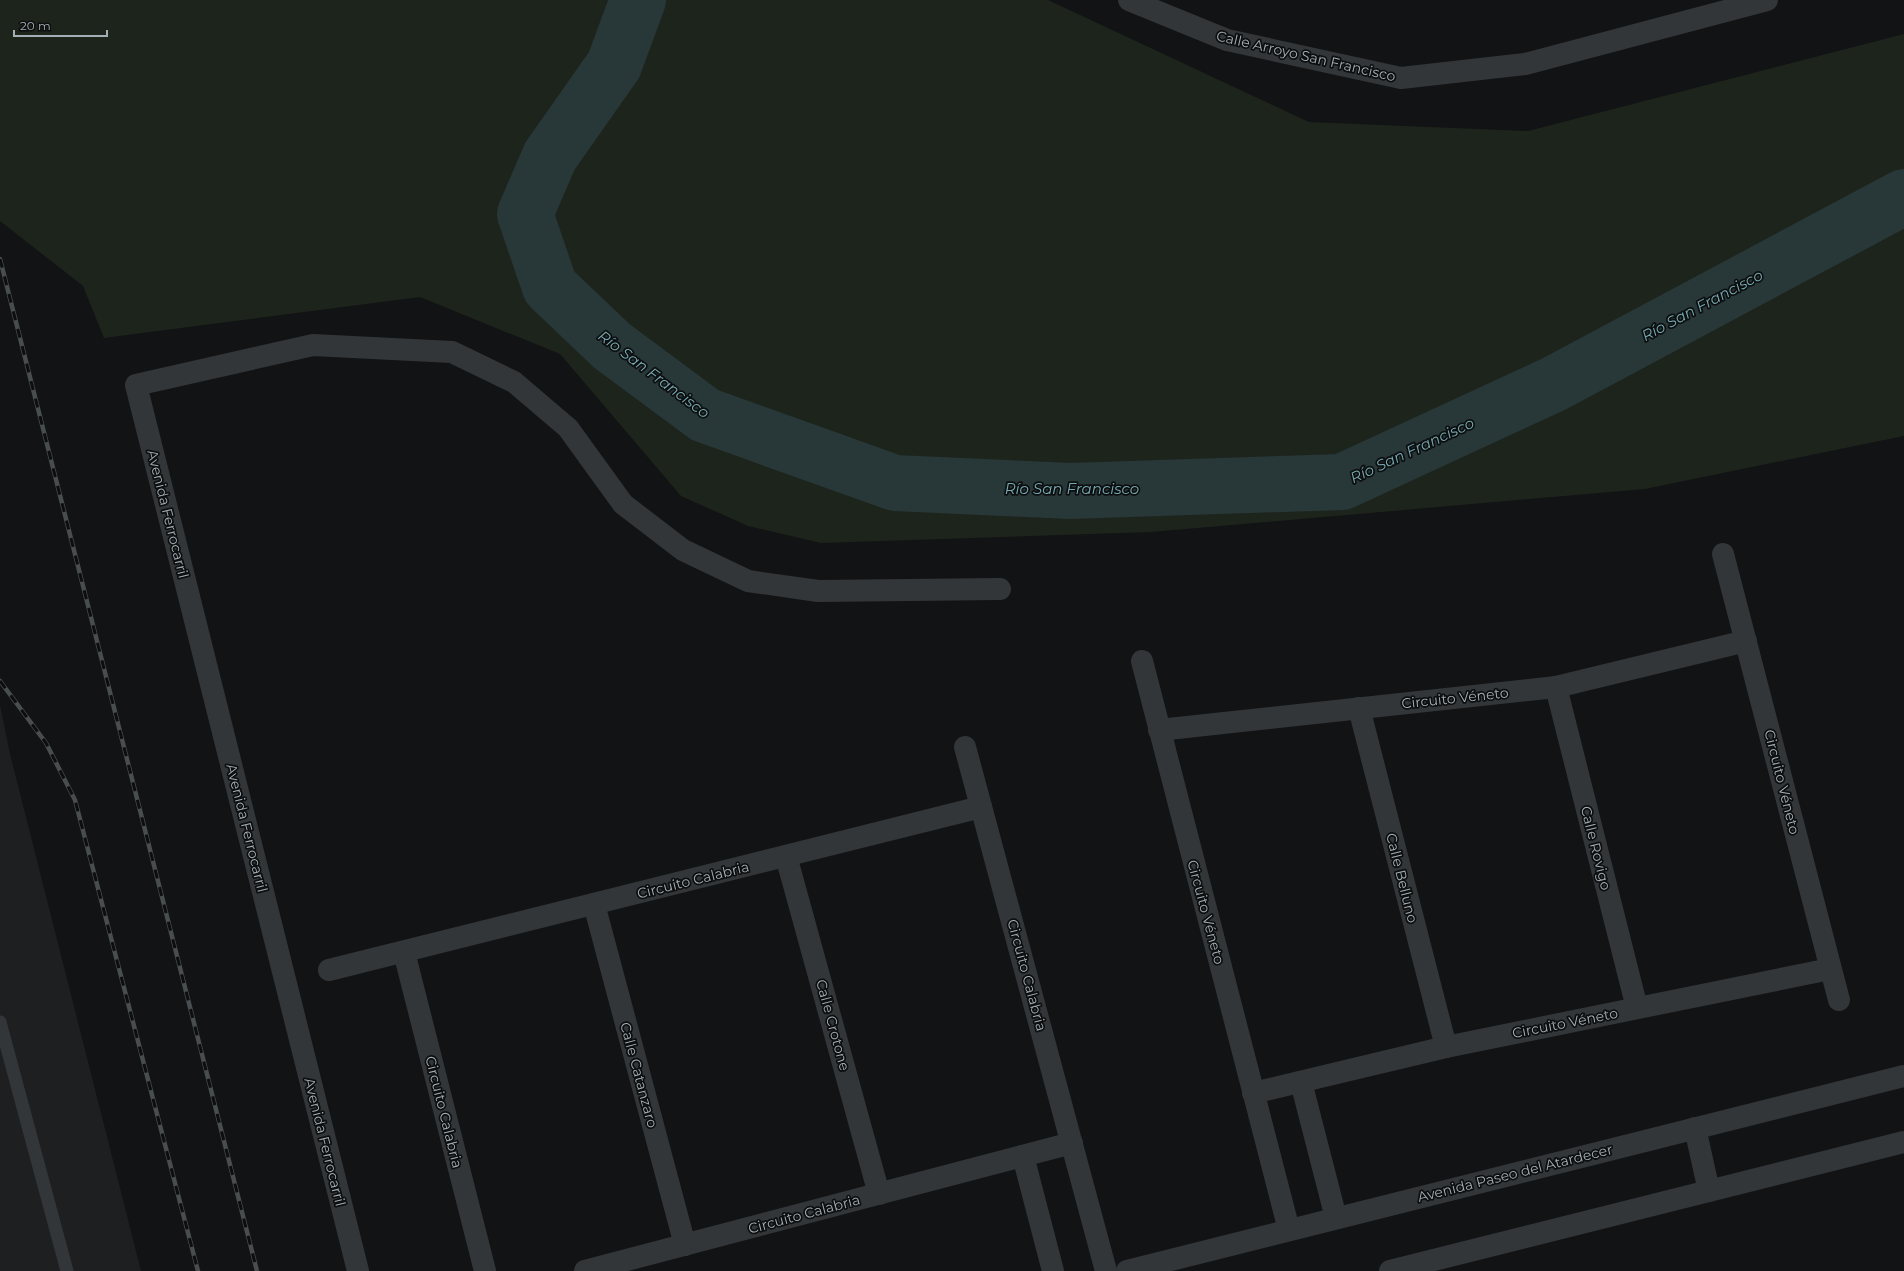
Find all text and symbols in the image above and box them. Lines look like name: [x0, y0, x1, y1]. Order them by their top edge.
scale bar: [14, 12, 107, 38]
text: 20 m: [20, 18, 51, 33]
street label: Calle Arroyo San Francisco: [1215, 27, 1398, 85]
water label: Río San Francisco: [1638, 265, 1766, 345]
water label: Río San Francisco: [595, 326, 713, 422]
water label: Río San Francisco: [1347, 413, 1477, 487]
street label: Avenida Ferrocarril: [143, 448, 193, 580]
water label: Río San Francisco: [1005, 479, 1139, 498]
street label: Circuito Véneto: [1401, 683, 1510, 713]
street label: Circuito Véneto: [1760, 728, 1804, 837]
street label: Avenida Ferrocarril: [222, 762, 272, 894]
street label: Calle Rovigo: [1577, 804, 1615, 892]
street label: Calle Belluno: [1382, 831, 1422, 925]
street label: Circuito Calabria: [635, 857, 751, 903]
street label: Circuito Véneto: [1183, 858, 1229, 966]
street label: Circuito Calabria: [1003, 917, 1051, 1033]
street label: Calle Crotone: [812, 977, 854, 1073]
street label: Circuito Véneto: [1511, 1004, 1620, 1042]
street label: Calle Catanzaro: [616, 1020, 662, 1130]
street label: Circuito Calabria: [421, 1054, 467, 1170]
street label: Avenida Ferrocarril: [300, 1076, 350, 1208]
street label: Avenida Paseo del Atardecer: [1416, 1140, 1615, 1206]
street label: Circuito Calabria: [746, 1190, 862, 1238]

